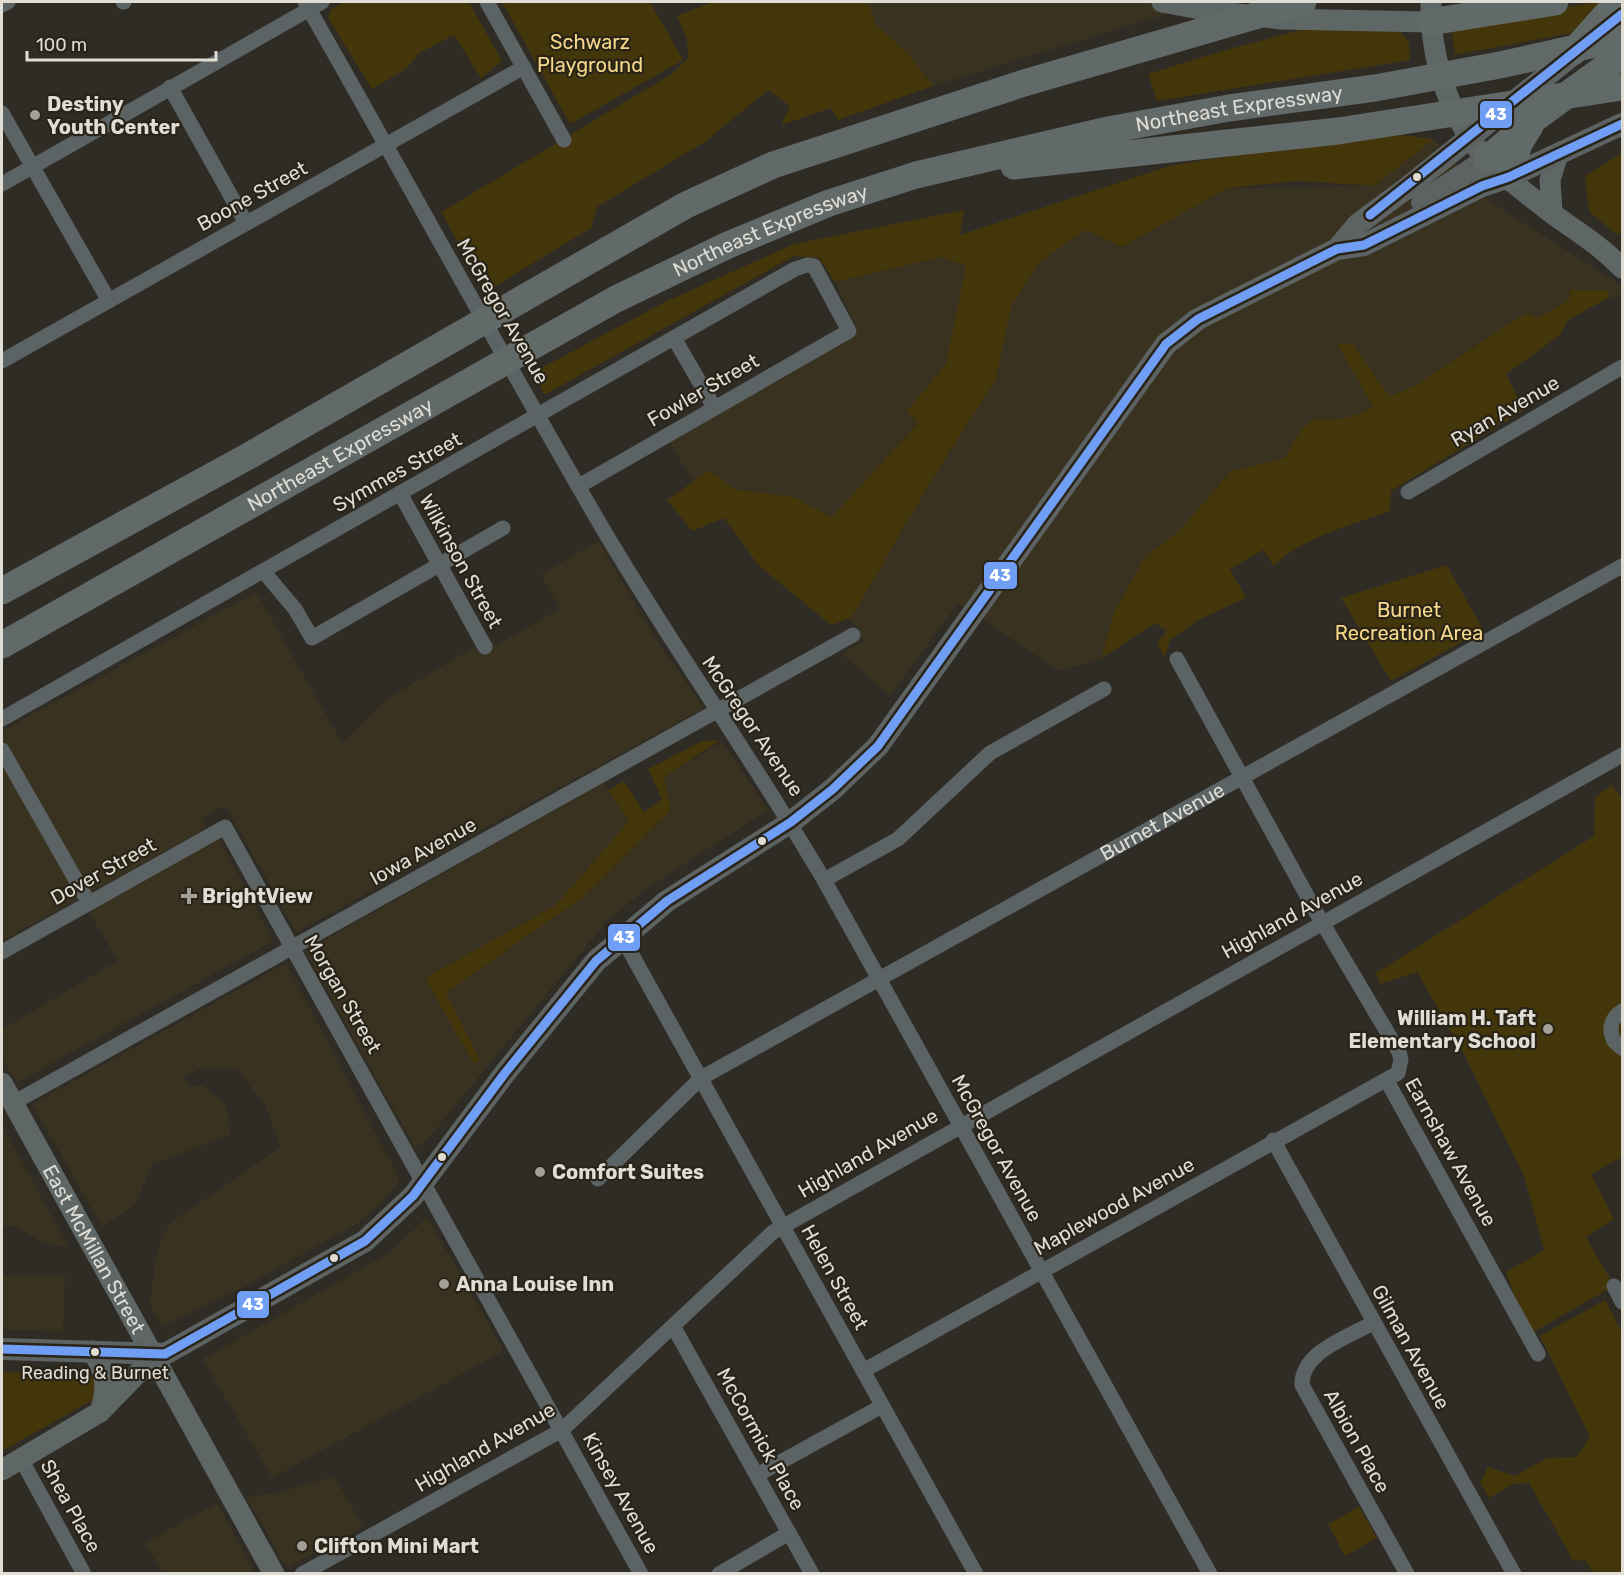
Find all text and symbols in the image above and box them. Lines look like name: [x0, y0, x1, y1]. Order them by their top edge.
scale bar: [27, 24, 216, 62]
park label: Schwarz Playground: [537, 30, 643, 77]
text: 100 m: [36, 34, 87, 56]
street label: Northeast Expressway: [1134, 81, 1344, 137]
place label: Destiny Youth Center: [47, 92, 179, 139]
line badge: 43: [1479, 100, 1513, 129]
text: 43: [1485, 105, 1507, 124]
marker: Destiny Youth Center: [28, 108, 42, 122]
street label: Boone Street: [193, 156, 311, 236]
unlabelled marker: [1411, 171, 1423, 183]
street label: Northeast Expressway: [669, 179, 871, 282]
street label: McGregor Avenue: [452, 234, 554, 388]
street label: Fowler Street: [643, 348, 763, 432]
street label: Ryan Avenue: [1446, 370, 1564, 452]
street label: Northeast Expressway: [243, 393, 437, 516]
street label: Symmes Street: [329, 427, 466, 517]
street label: Wilkinson Street: [414, 490, 508, 632]
line badge: 43: [983, 561, 1018, 590]
text: 43: [989, 566, 1011, 585]
park label: Burnet Recreation Area: [1335, 598, 1483, 645]
street label: McGregor Avenue: [697, 651, 809, 801]
street label: Burnet Avenue: [1096, 777, 1229, 866]
street label: Iowa Avenue: [366, 812, 480, 890]
street label: Dover Street: [46, 832, 160, 910]
unlabelled marker: [756, 835, 768, 847]
street label: Highland Avenue: [1217, 866, 1367, 964]
place label: BrightView: [202, 884, 313, 908]
marker: BrightView: [180, 887, 198, 905]
line badge: 43: [607, 923, 641, 952]
text: 43: [613, 928, 635, 947]
street label: Morgan Street: [299, 931, 387, 1058]
place label: William H. Taft Elementary School: [1349, 1006, 1536, 1053]
marker: William H. Taft Elementary School: [1541, 1022, 1555, 1036]
street label: McGregor Avenue: [947, 1070, 1047, 1226]
street label: Earnshaw Avenue: [1400, 1073, 1502, 1231]
street label: Highland Avenue: [794, 1103, 942, 1203]
unlabelled marker: [436, 1151, 448, 1163]
street label: Maplewood Avenue: [1030, 1152, 1198, 1260]
place label: Comfort Suites: [552, 1160, 704, 1184]
street label: East McMillan Street: [38, 1161, 151, 1338]
marker: Comfort Suites: [533, 1165, 547, 1179]
street label: Helen Street: [796, 1220, 874, 1334]
unlabelled marker: [328, 1252, 340, 1264]
place label: Anna Louise Inn: [456, 1272, 614, 1296]
marker: Anna Louise Inn: [437, 1277, 451, 1291]
street label: Gilman Avenue: [1367, 1281, 1455, 1413]
line badge: 43: [236, 1290, 270, 1319]
text: 43: [242, 1295, 264, 1314]
marker: Reading & Burnet: [89, 1346, 101, 1358]
place label: Reading & Burnet: [21, 1362, 169, 1384]
street label: McCormick Place: [712, 1364, 810, 1514]
street label: Albion Place: [1319, 1385, 1395, 1497]
street label: Highland Avenue: [411, 1397, 559, 1497]
street label: Kinsey Avenue: [578, 1428, 664, 1558]
street label: Shea Place: [36, 1455, 106, 1557]
place label: Clifton Mini Mart: [314, 1534, 479, 1558]
marker: Clifton Mini Mart: [295, 1539, 309, 1553]

